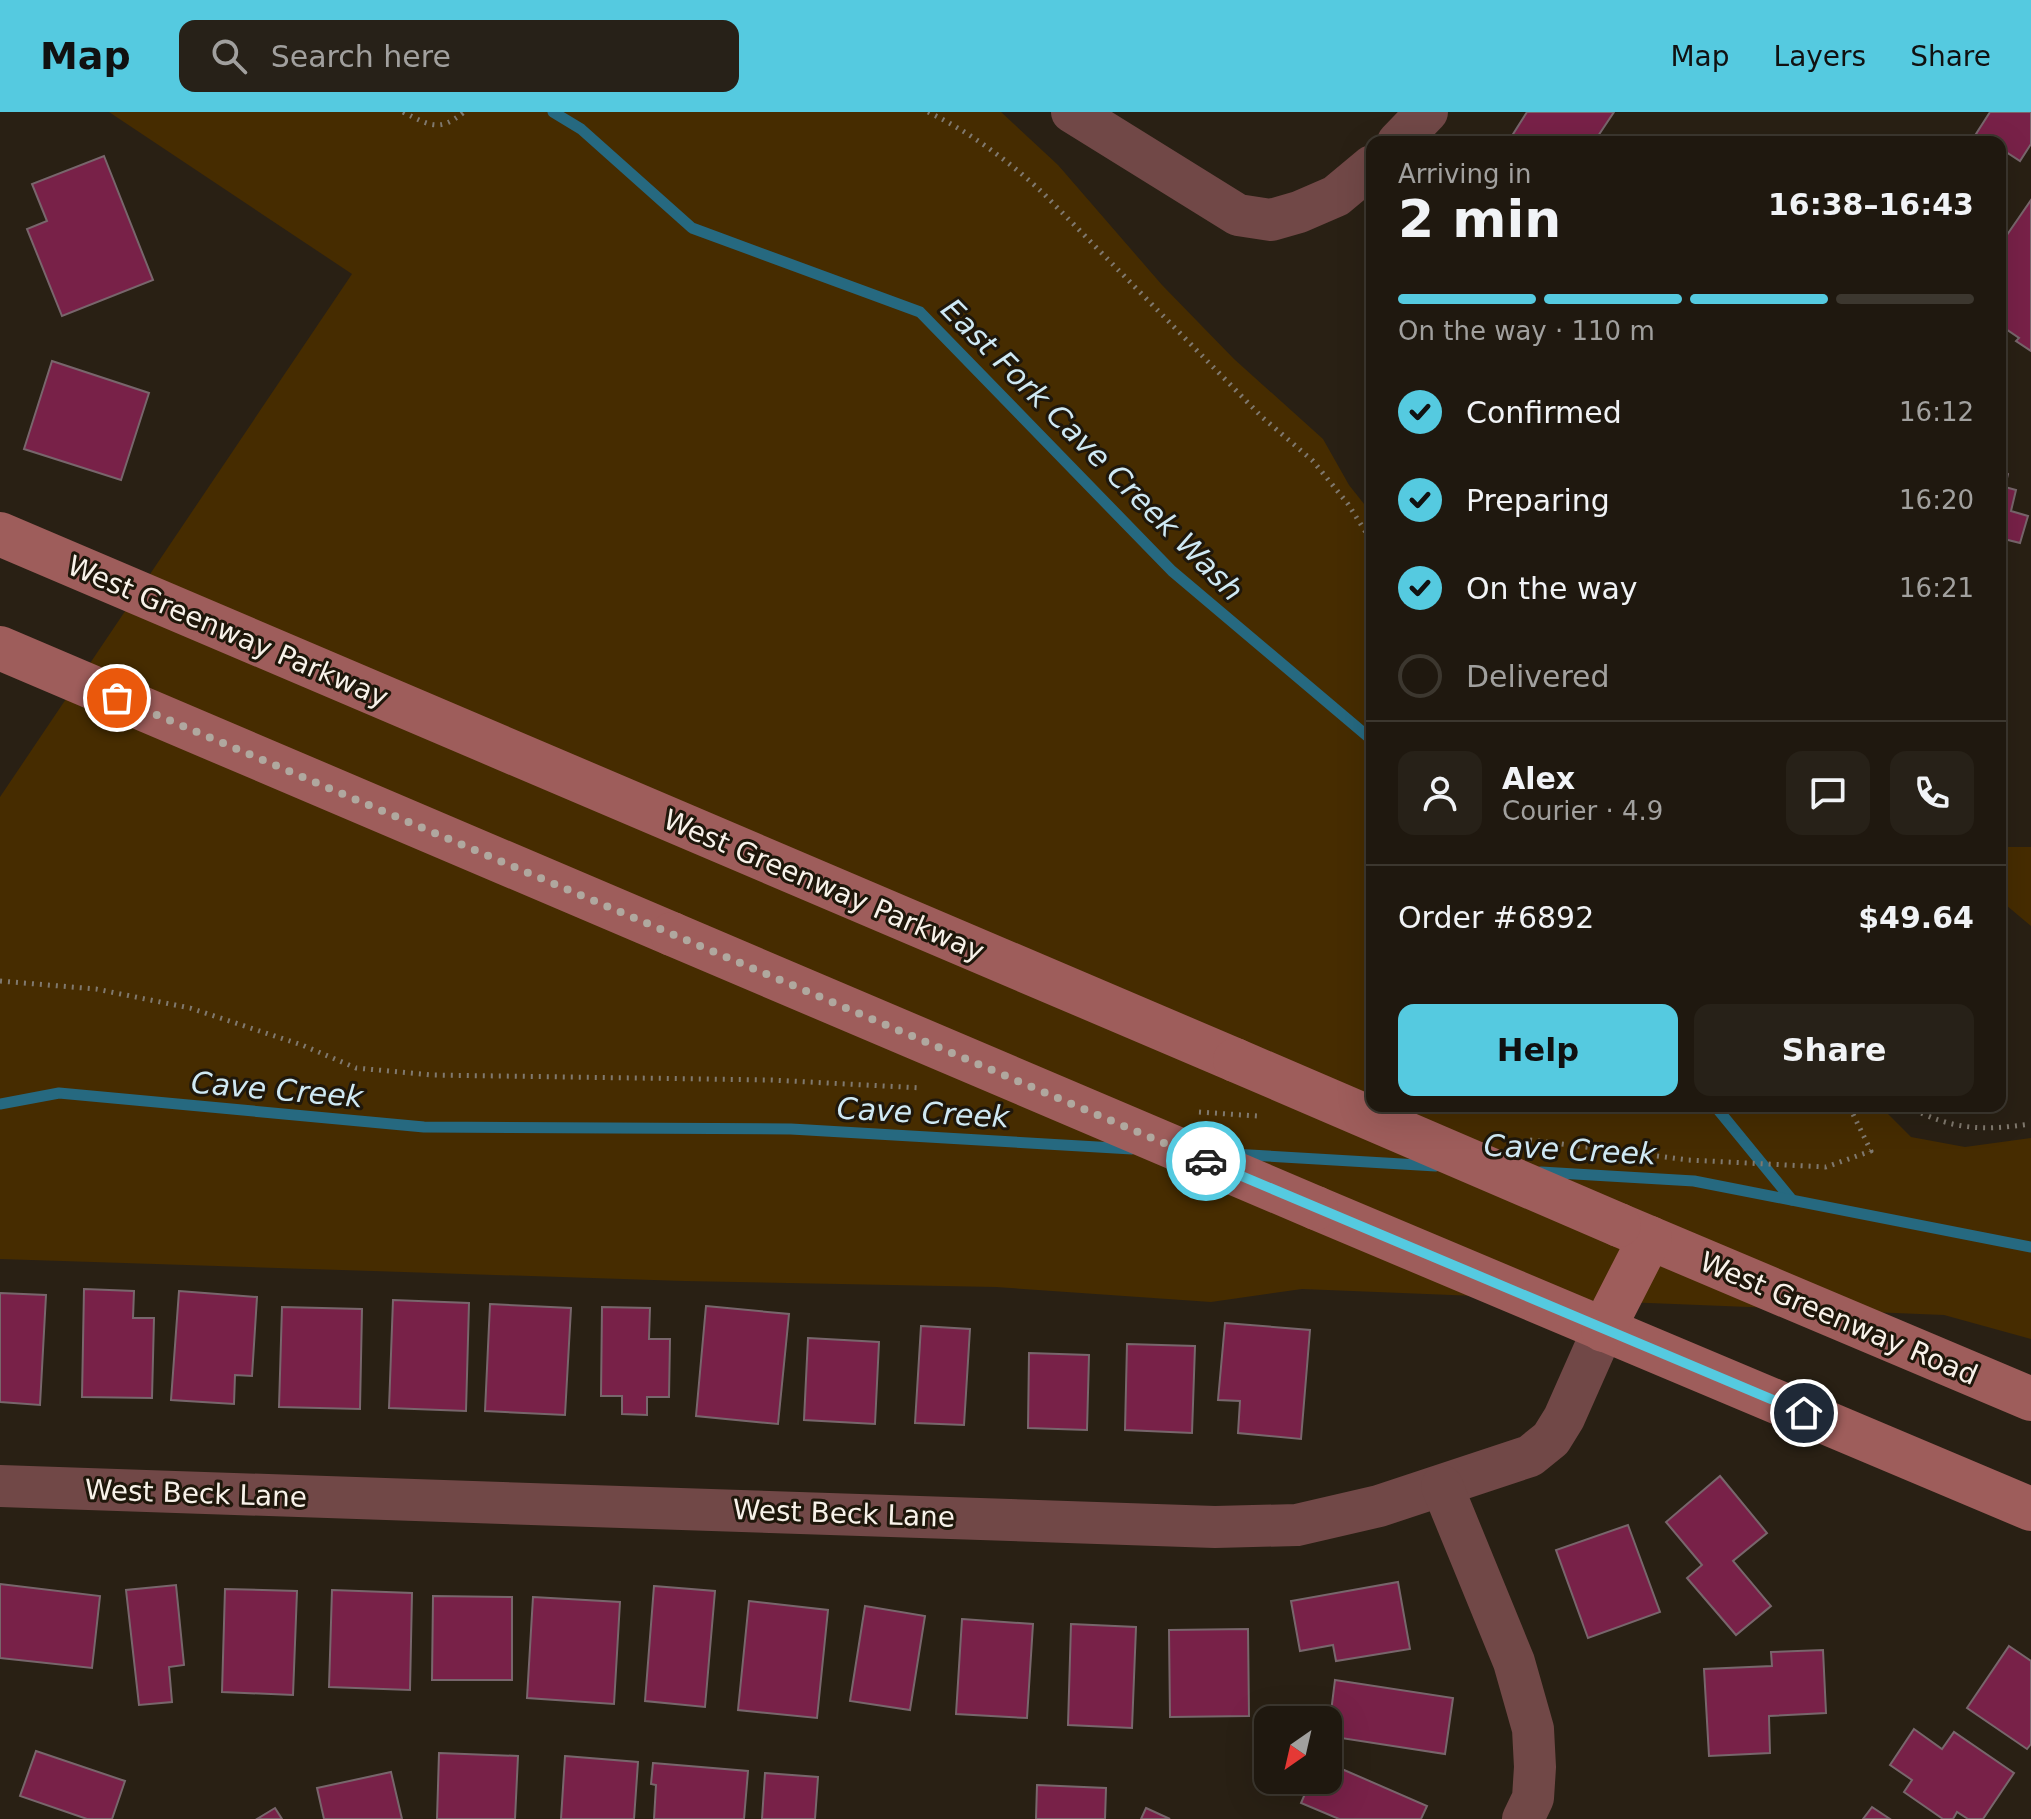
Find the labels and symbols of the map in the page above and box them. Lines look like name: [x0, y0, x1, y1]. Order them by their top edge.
water label: East Fork Cave Creek Wash: [934, 291, 1251, 608]
street label: West Greenway Parkway: [62, 549, 393, 714]
pin: [83, 664, 151, 732]
street label: West Greenway Parkway: [658, 803, 989, 968]
water label: Cave Creek: [190, 1065, 366, 1115]
water label: Cave Creek: [836, 1091, 1012, 1135]
courier: [1166, 1121, 1246, 1201]
water label: Cave Creek: [1483, 1128, 1659, 1172]
street label: West Greenway Road: [1695, 1245, 1983, 1392]
pin: [1770, 1379, 1838, 1447]
street label: West Beck Lane: [84, 1473, 308, 1514]
street label: West Beck Lane: [732, 1493, 956, 1534]
north arrow: [1254, 1706, 1342, 1794]

